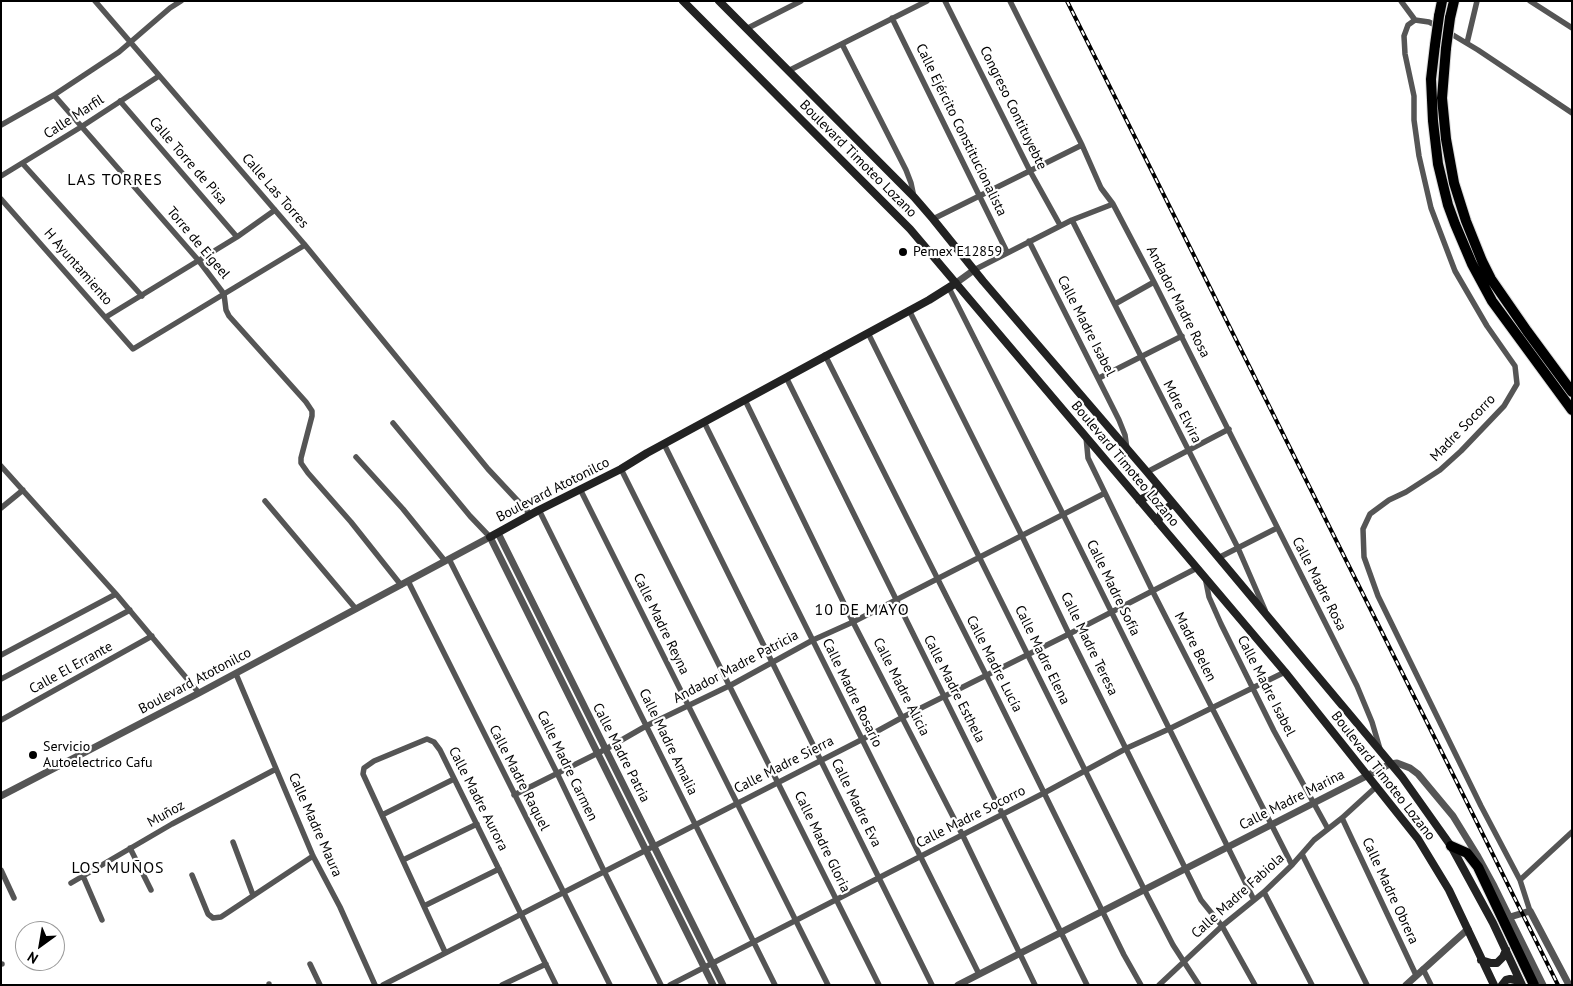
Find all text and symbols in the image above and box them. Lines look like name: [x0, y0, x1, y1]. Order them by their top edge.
street label: Calle Ejército Constitucionalista: [912, 41, 1010, 219]
street label: Congreso Contituyebte: [976, 43, 1050, 173]
street label: Calle Marfil: [41, 91, 107, 143]
street label: Boulevard Timoteo Lozano: [796, 97, 920, 221]
street label: Calle Torre de Pisa: [145, 114, 231, 208]
street label: Calle Las Torres: [238, 150, 312, 232]
district label: LAS TORRES: [66, 170, 164, 190]
street label: Torre de Eigeel: [163, 203, 233, 283]
street label: H Ayuntamiento: [40, 225, 116, 309]
street label: Andador Madre Rosa: [1143, 243, 1213, 361]
place label: Pemex E12859: [913, 244, 1002, 260]
marker: Pemex E12859: [897, 246, 909, 258]
street label: Calle Madre Isabel: [1053, 273, 1119, 379]
street label: Mdre Elvira: [1159, 378, 1205, 446]
street label: Madre Socorro: [1427, 391, 1499, 465]
street label: Boulevard Timoteo Lozano: [1067, 398, 1183, 530]
street label: Boulevard Atotonilco: [493, 454, 613, 526]
street label: Calle Madre Rosa: [1288, 534, 1350, 634]
street label: Calle Madre Sofía: [1082, 537, 1144, 639]
street label: Calle Madre Reyna: [629, 571, 693, 677]
street label: Calle Madre Teresa: [1057, 590, 1121, 698]
district label: 10 DE MAYO: [813, 600, 911, 620]
street label: Calle Madre Elena: [1011, 603, 1073, 707]
street label: Madre Belen: [1170, 610, 1220, 684]
street label: Calle Madre Lucía: [962, 613, 1026, 715]
street label: Andador Madre Patricia: [670, 627, 802, 707]
street label: Calle Madre Esthela: [920, 632, 988, 746]
street label: Calle Madre Isabel: [1233, 633, 1299, 739]
street label: Calle Madre Alicia: [869, 635, 933, 739]
street label: Calle Madre Rosario: [818, 636, 886, 750]
street label: Calle El Errante: [27, 638, 115, 698]
street label: Boulevard Atotonilco: [136, 644, 254, 718]
street label: Calle Madre Amalia: [635, 686, 701, 798]
street label: Calle Madre Patria: [589, 700, 653, 806]
street label: Calle Madre Carmen: [533, 708, 601, 824]
street label: Boulevard Timoteo Lozano: [1327, 708, 1439, 844]
street label: Calle Madre Raquel: [485, 722, 553, 834]
street label: Calle Madre Sierra: [731, 733, 837, 797]
place label: Servicio Autoelectrico Cafu: [43, 739, 153, 772]
street label: Calle Madre Aurora: [445, 744, 511, 854]
marker: Servicio Autoelectrico Cafu: [27, 749, 39, 761]
street label: Calle Madre Eva: [827, 756, 885, 850]
street label: Calle Madre Marina: [1237, 766, 1347, 834]
street label: Calle Madre Maura: [285, 770, 345, 880]
street label: Calle Madre Socorro: [914, 782, 1028, 852]
street label: Calle Madre Gloria: [790, 789, 854, 895]
street label: Muñoz: [145, 797, 187, 831]
street label: Calle Madre Obrera: [1358, 835, 1422, 947]
street label: Calle Madre Fabiola: [1188, 850, 1288, 942]
district label: LOS MUÑOS: [70, 858, 166, 878]
north arrow: [15, 921, 65, 971]
text: N: [24, 948, 41, 968]

